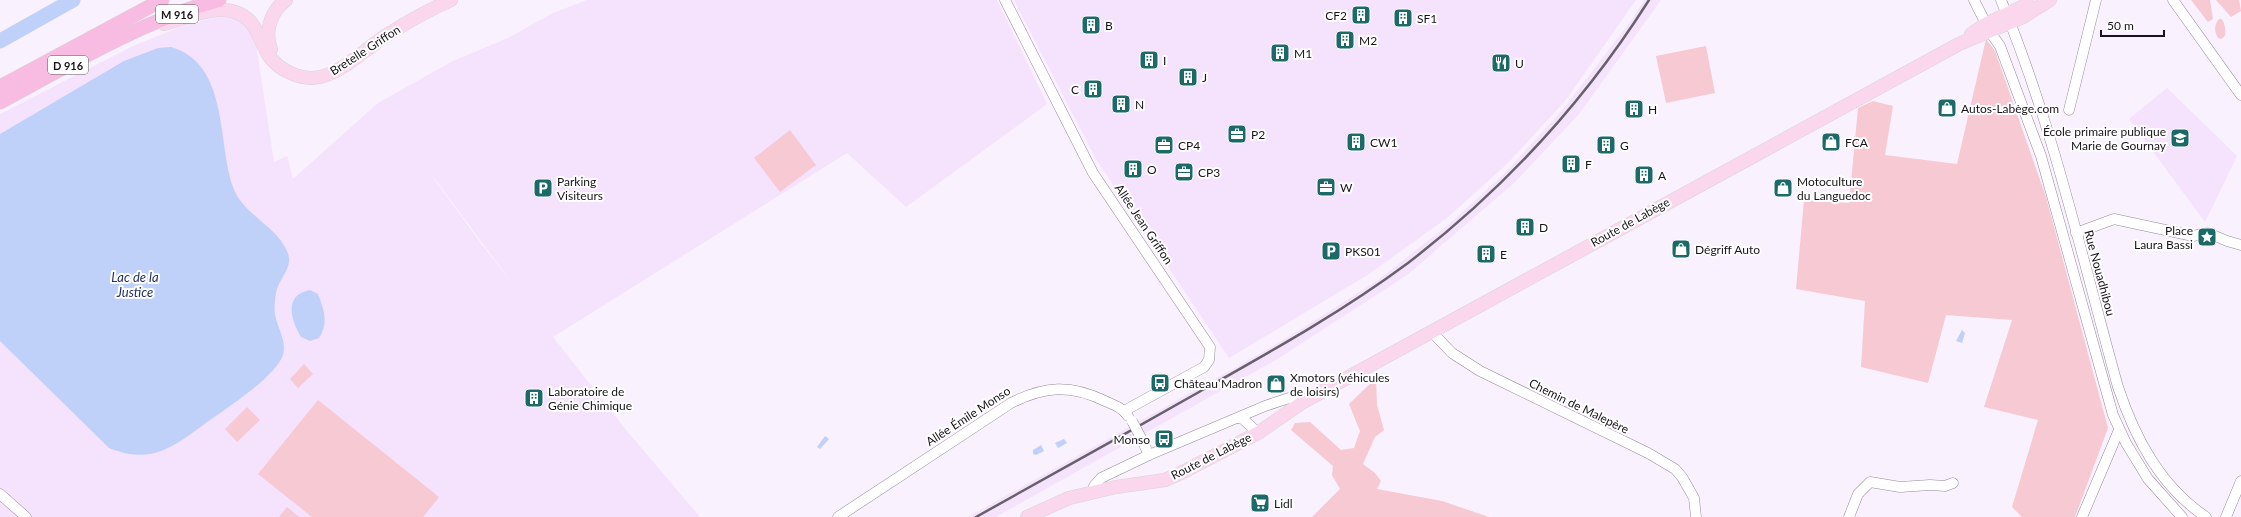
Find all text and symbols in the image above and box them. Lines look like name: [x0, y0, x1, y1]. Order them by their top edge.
building icon: CF2: [1350, 4, 1372, 26]
road number: M 916: [156, 5, 198, 23]
building icon: SF1: [1392, 7, 1414, 29]
place label: CF2: [1325, 8, 1347, 23]
place label: SF1: [1417, 11, 1437, 26]
scale bar: [2101, 12, 2164, 38]
building icon: B: [1080, 14, 1102, 36]
place label: B: [1105, 18, 1113, 33]
text: 50 m: [2107, 18, 2134, 33]
street label: Bretelle Griffon: [327, 22, 403, 78]
building icon: M2: [1334, 29, 1356, 51]
place label: M2: [1359, 33, 1377, 48]
building icon: M1: [1269, 42, 1291, 64]
place label: M1: [1294, 46, 1312, 61]
building icon: I: [1138, 49, 1160, 71]
restaurant icon: U: [1490, 52, 1512, 74]
place label: I: [1163, 53, 1166, 68]
road number: D 916: [48, 56, 88, 74]
place label: U: [1515, 56, 1524, 71]
building icon: J: [1177, 66, 1199, 88]
place label: J: [1202, 70, 1207, 85]
building icon: C: [1082, 78, 1104, 100]
place label: C: [1071, 82, 1079, 97]
building icon: N: [1110, 93, 1132, 115]
place label: N: [1135, 97, 1144, 112]
shop icon: Autos-Labège.com: [1936, 97, 1958, 119]
building icon: H: [1623, 98, 1645, 120]
place label: Autos-Labège.com: [1961, 101, 2059, 116]
place label: H: [1648, 102, 1657, 117]
office icon: P2: [1226, 123, 1248, 145]
place label: École primaire publique Marie de Gournay: [2043, 124, 2167, 153]
place label: P2: [1251, 127, 1265, 142]
school or university icon: École primaire publique Marie de Gournay: [2169, 127, 2191, 149]
building icon: CW1: [1345, 131, 1367, 153]
shop icon: FCA: [1820, 131, 1842, 153]
office icon: CP4: [1153, 134, 1175, 156]
building icon: G: [1595, 134, 1617, 156]
place label: CW1: [1370, 135, 1397, 150]
place label: FCA: [1845, 135, 1869, 150]
place label: CP4: [1178, 138, 1200, 153]
place label: G: [1620, 138, 1629, 153]
building icon: F: [1560, 153, 1582, 175]
place label: F: [1585, 157, 1592, 172]
building icon: O: [1122, 158, 1144, 180]
office icon: CP3: [1173, 161, 1195, 183]
place label: O: [1147, 162, 1157, 177]
building icon: A: [1633, 164, 1655, 186]
place label: CP3: [1198, 165, 1220, 180]
place label: A: [1658, 168, 1667, 183]
place label: Parking Visiteurs: [557, 174, 603, 203]
place label: Motoculture du Languedoc: [1797, 174, 1871, 203]
office icon: W: [1315, 176, 1337, 198]
parking icon: Parking Visiteurs: [532, 177, 554, 199]
shop icon: Motoculture du Languedoc: [1772, 177, 1794, 199]
place label: W: [1340, 180, 1353, 195]
street label: Allée Jean Griffon: [1112, 181, 1176, 267]
street label: Route de Labège: [1588, 194, 1672, 250]
building icon: D: [1514, 216, 1536, 238]
place label: D: [1539, 220, 1548, 235]
place label: Place Laura Bassi: [2134, 223, 2193, 252]
place icon: Place Laura Bassi: [2196, 226, 2218, 248]
street label: Rue Nouadhibou: [2081, 228, 2119, 318]
shop icon: Dégriff Auto: [1670, 238, 1692, 260]
parking icon: PKS01: [1320, 240, 1342, 262]
place label: Dégriff Auto: [1695, 242, 1760, 257]
building icon: E: [1475, 243, 1497, 265]
place label: PKS01: [1345, 244, 1381, 259]
place label: E: [1500, 247, 1507, 262]
water label: Lac de la Justice: [111, 269, 159, 300]
place label: Xmotors (véhicules de loisirs): [1290, 370, 1390, 399]
bus stop icon: Château Madron: [1149, 372, 1171, 394]
shop icon: Xmotors (véhicules de loisirs): [1265, 373, 1287, 395]
street label: Chemin de Malepère: [1527, 375, 1631, 437]
place label: Château Madron: [1174, 376, 1262, 391]
street label: Allée Émile Monso: [923, 383, 1013, 449]
place label: Laboratoire de Génie Chimique: [548, 384, 632, 413]
building icon: Laboratoire de Génie Chimique: [523, 387, 545, 409]
bus stop icon: Monso: [1153, 428, 1175, 450]
street label: Route de Labège: [1168, 429, 1254, 483]
place label: Monso: [1114, 432, 1150, 447]
supermarket icon: Lidl: [1249, 492, 1271, 514]
place label: Lidl: [1274, 496, 1293, 511]

